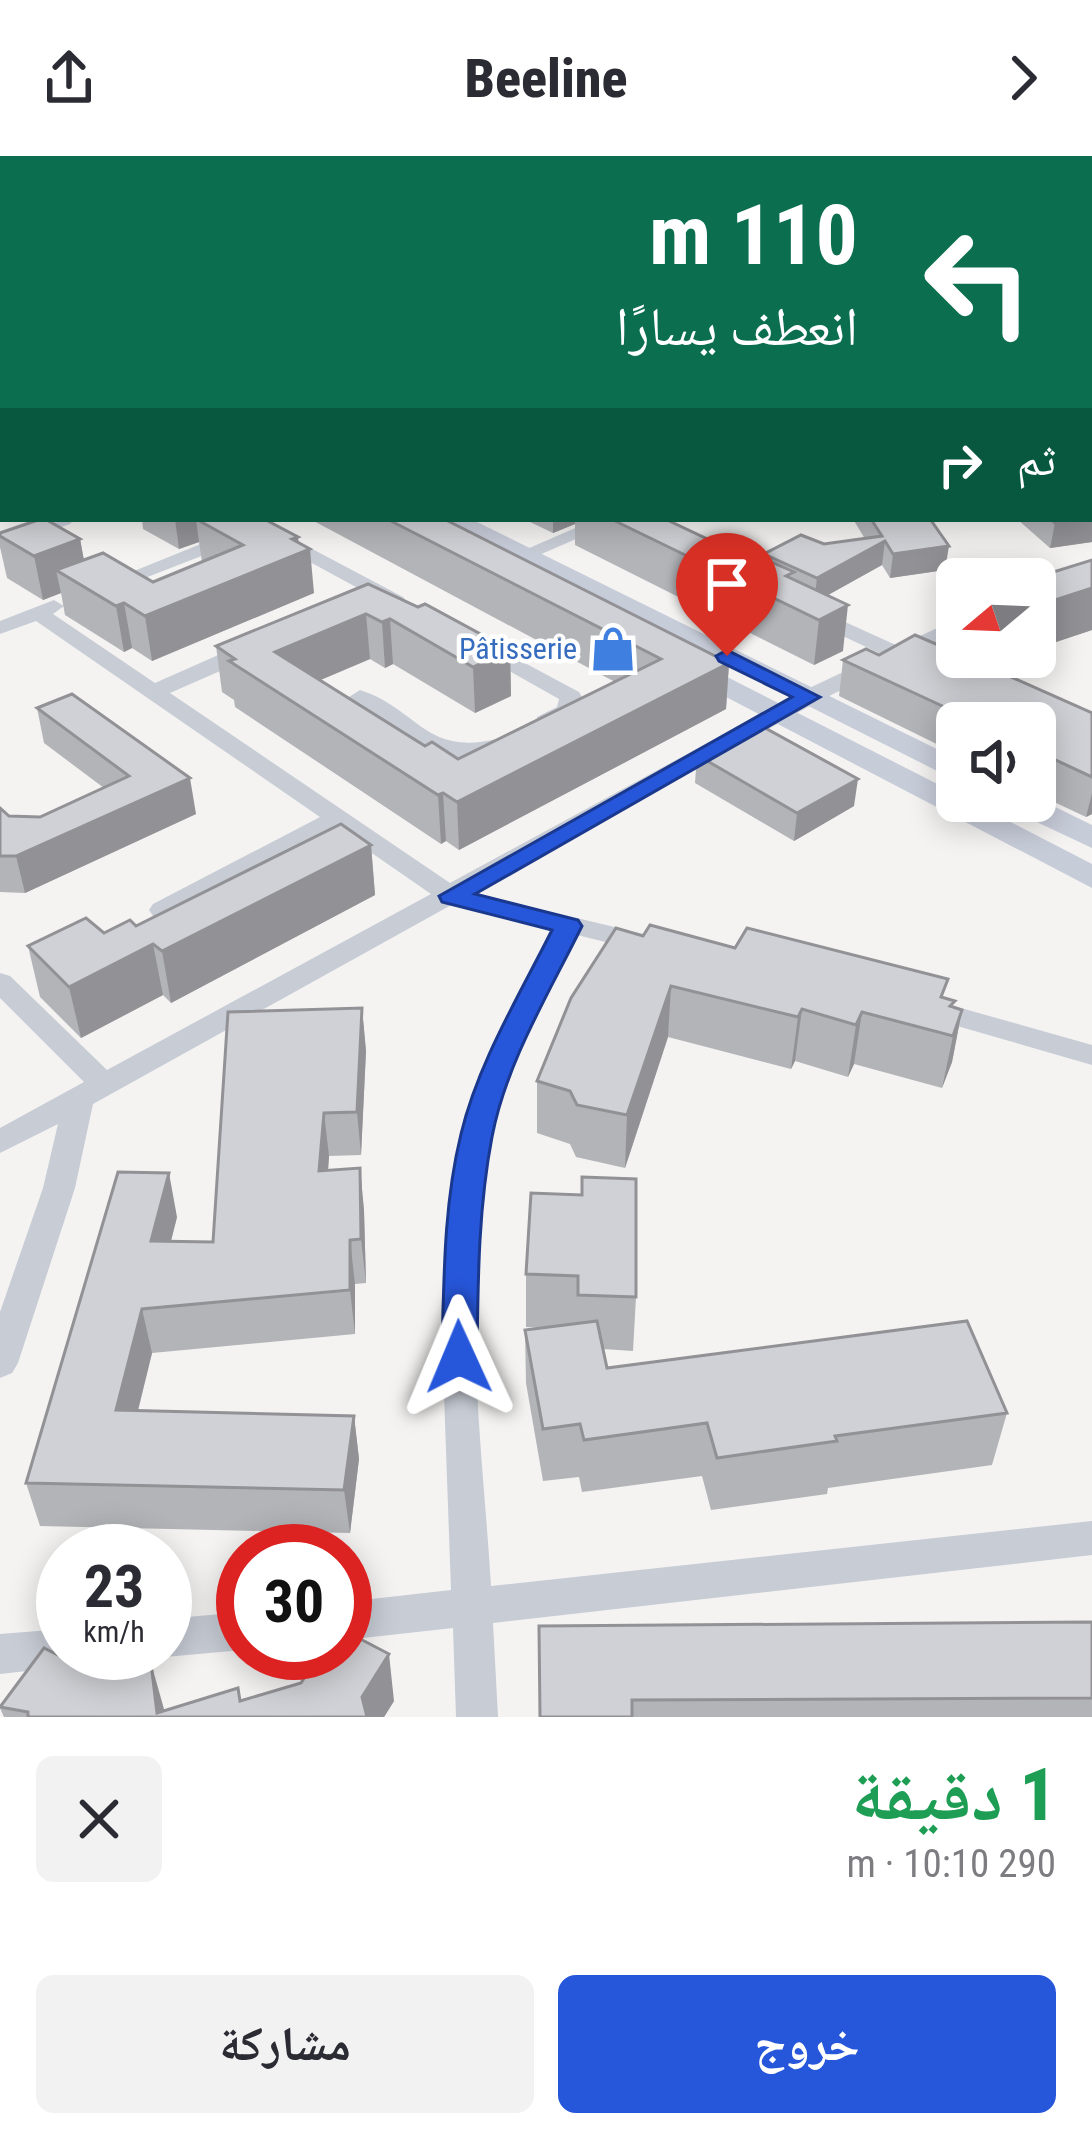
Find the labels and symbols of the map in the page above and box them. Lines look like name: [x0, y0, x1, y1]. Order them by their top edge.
pin: [676, 533, 778, 656]
north arrow: [936, 558, 1056, 678]
shop icon: Pâtisserie: [588, 624, 638, 674]
place label: Pâtisserie: [459, 631, 577, 666]
position arrow: [396, 1294, 522, 1420]
speed limit sign: 30: [216, 1524, 372, 1680]

